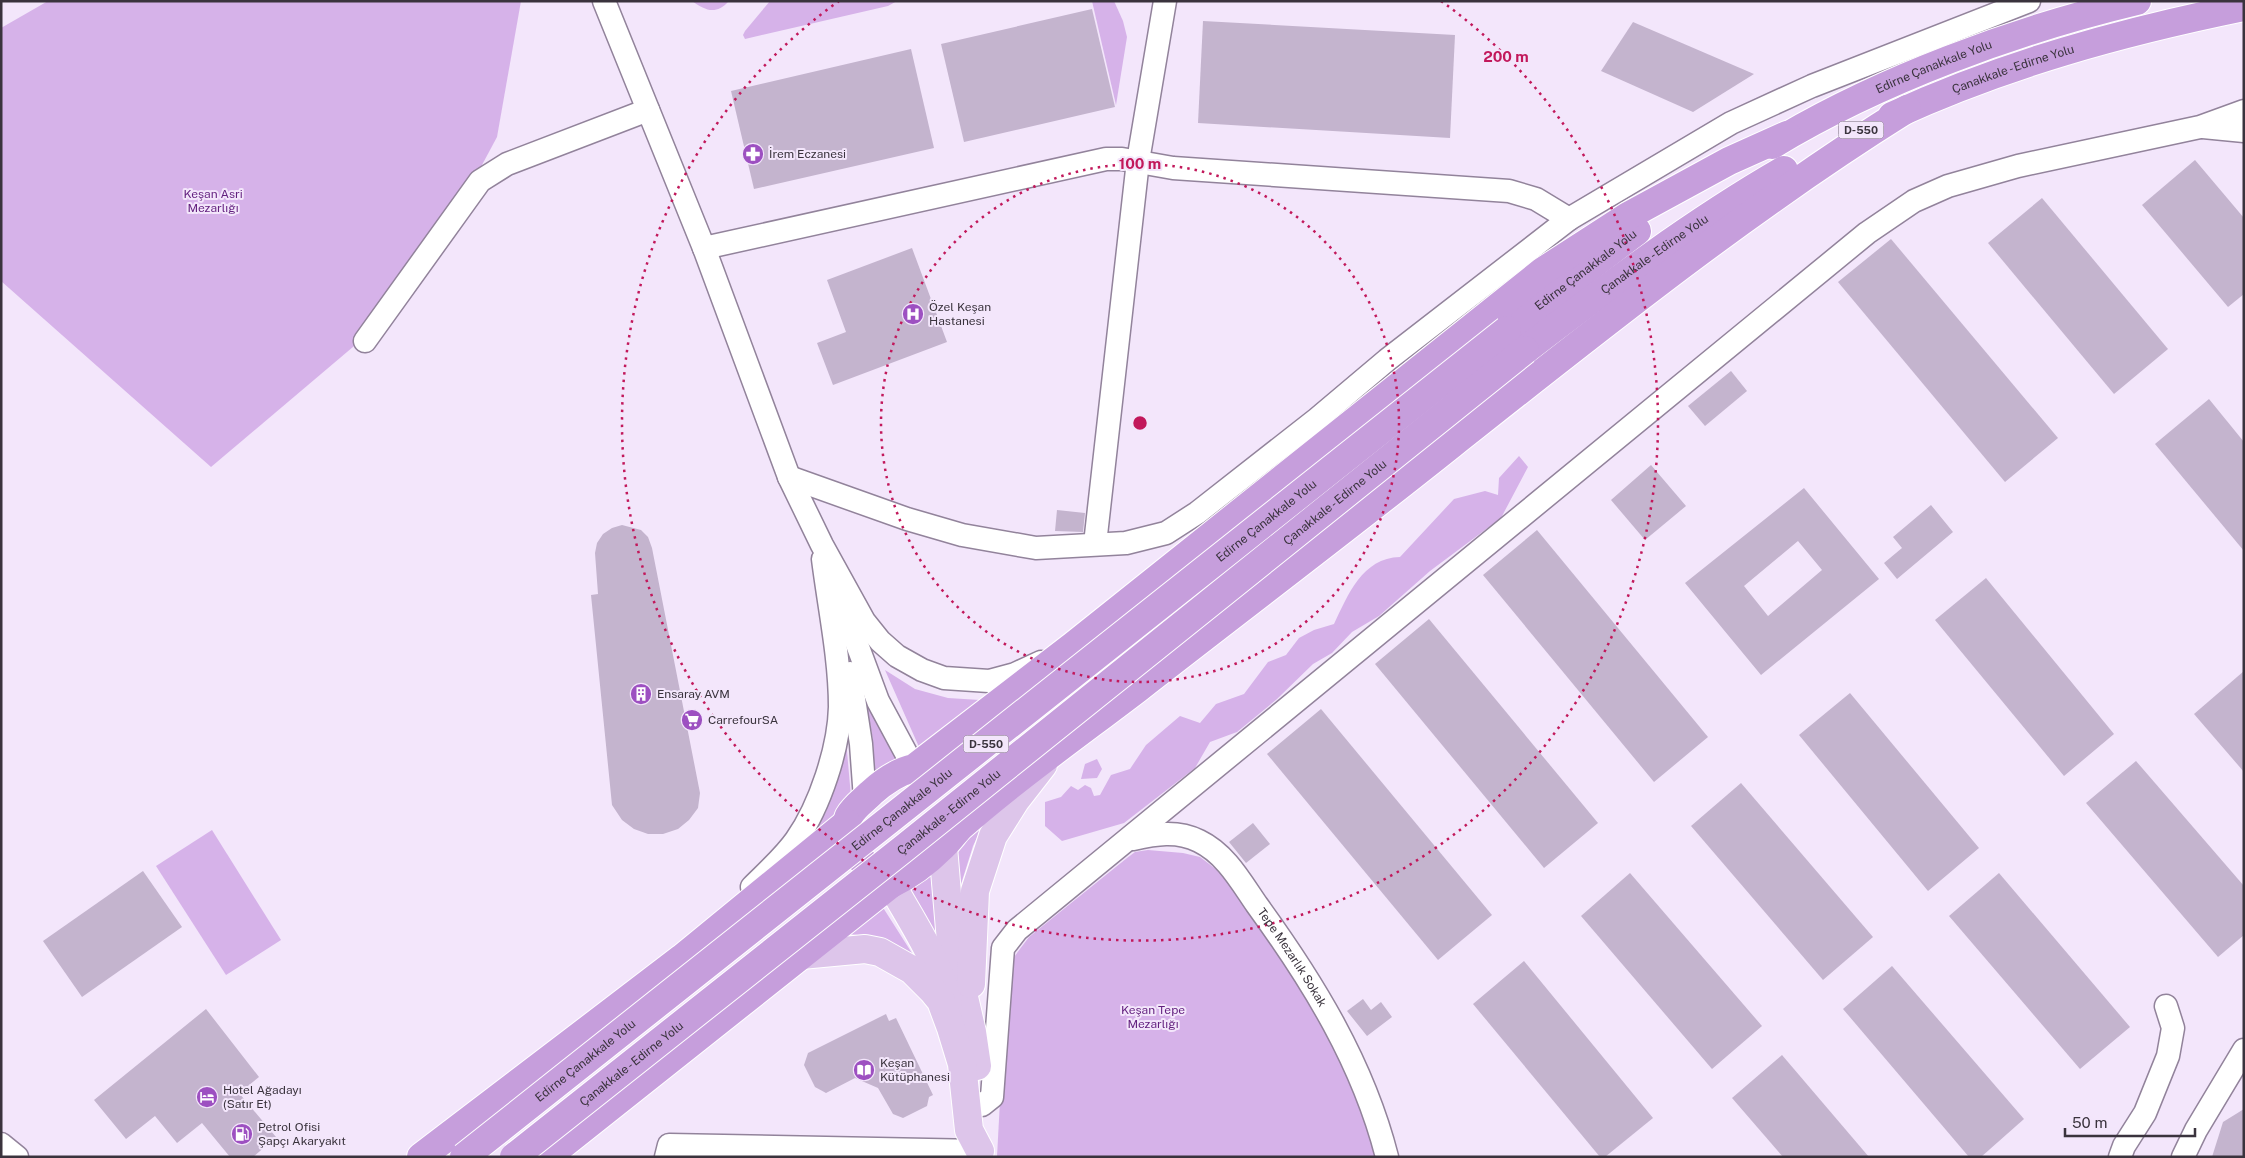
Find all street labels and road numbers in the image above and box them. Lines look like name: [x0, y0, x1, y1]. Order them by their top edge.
street label: Edirne Çanakkale Yolu: [1873, 37, 1994, 97]
street label: Çanakkale - Edirne Yolu: [1950, 42, 2076, 97]
road number: D-550: [1838, 122, 1884, 138]
street label: Çanakkale - Edirne Yolu: [1598, 212, 1711, 297]
street label: Edirne Çanakkale Yolu: [1532, 227, 1639, 313]
street label: Çanakkale - Edirne Yolu: [1281, 457, 1389, 548]
street label: Edirne Çanakkale Yolu: [1213, 477, 1319, 565]
road number: D-550: [964, 736, 1008, 752]
street label: Edirne Çanakkale Yolu: [849, 766, 955, 854]
street label: Çanakkale - Edirne Yolu: [895, 767, 1003, 858]
street label: Tepe Mezarlık Sokak: [1254, 905, 1330, 1009]
street label: Edirne Çanakkale Yolu: [532, 1017, 638, 1105]
street label: Çanakkale - Edirne Yolu: [577, 1019, 686, 1109]

